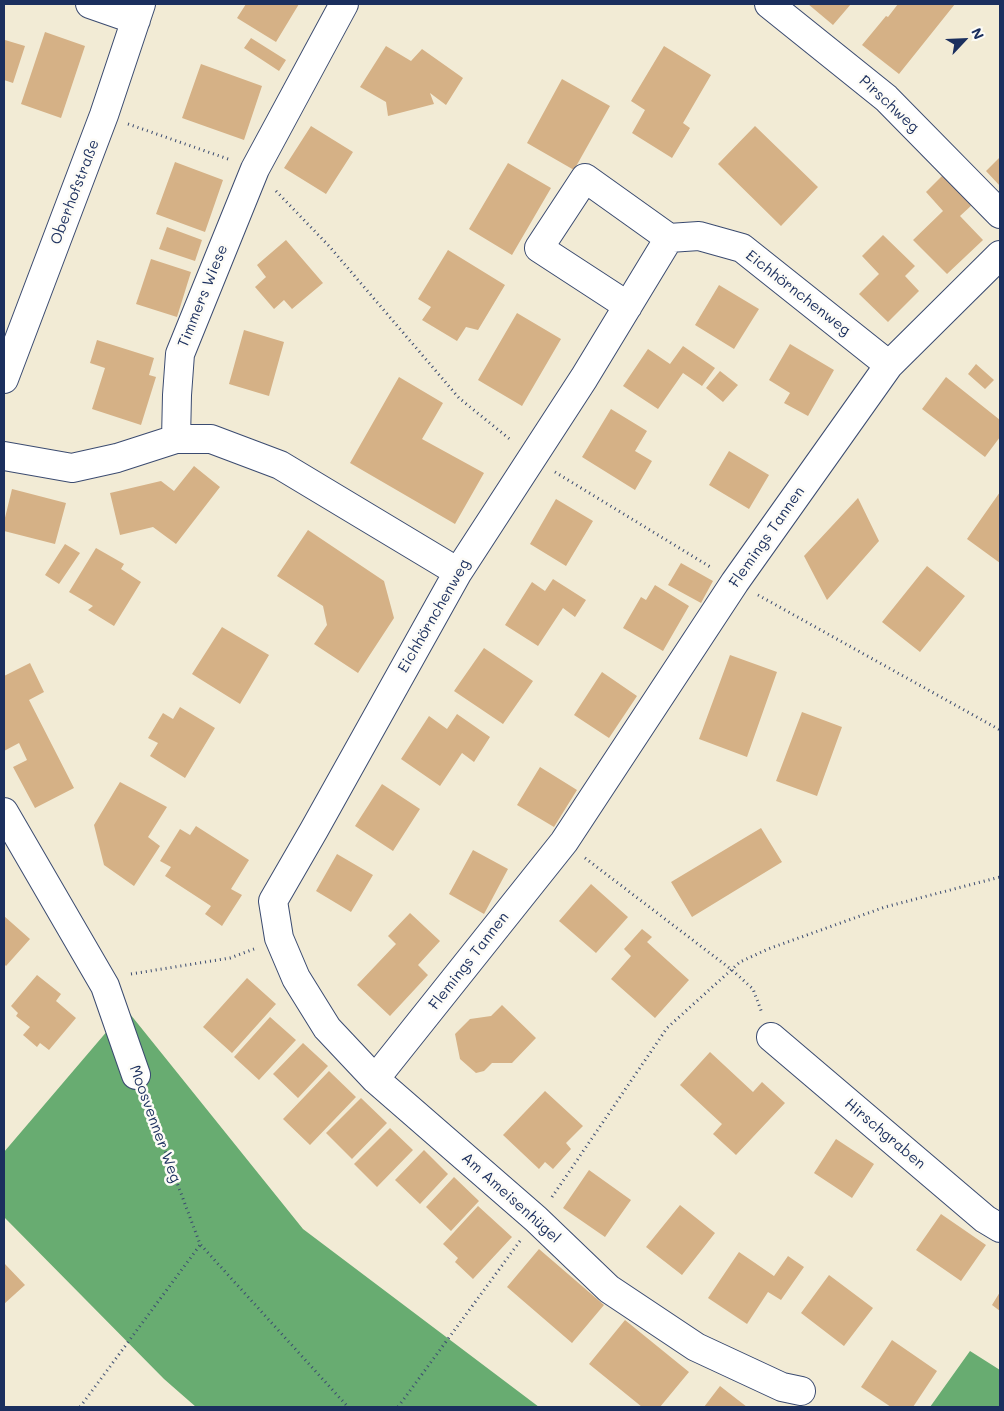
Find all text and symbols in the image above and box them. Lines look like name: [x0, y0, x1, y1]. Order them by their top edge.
north arrow: [939, 15, 989, 65]
text: N: [967, 25, 989, 42]
street label: Pirschweg: [855, 72, 923, 136]
street label: Oberhofstraße: [47, 137, 103, 247]
street label: Timmers Wiese: [174, 242, 232, 350]
street label: Eichhörnchenweg: [742, 246, 854, 340]
street label: Flemings Tannen: [726, 483, 808, 591]
street label: Eichhörnchenweg: [394, 556, 474, 676]
street label: Flemings Tannen: [425, 909, 513, 1013]
street label: Moosvenner Weg: [125, 1063, 185, 1185]
street label: Hirschgraben: [841, 1095, 929, 1173]
street label: Am Ameisenhügel: [458, 1149, 564, 1247]

